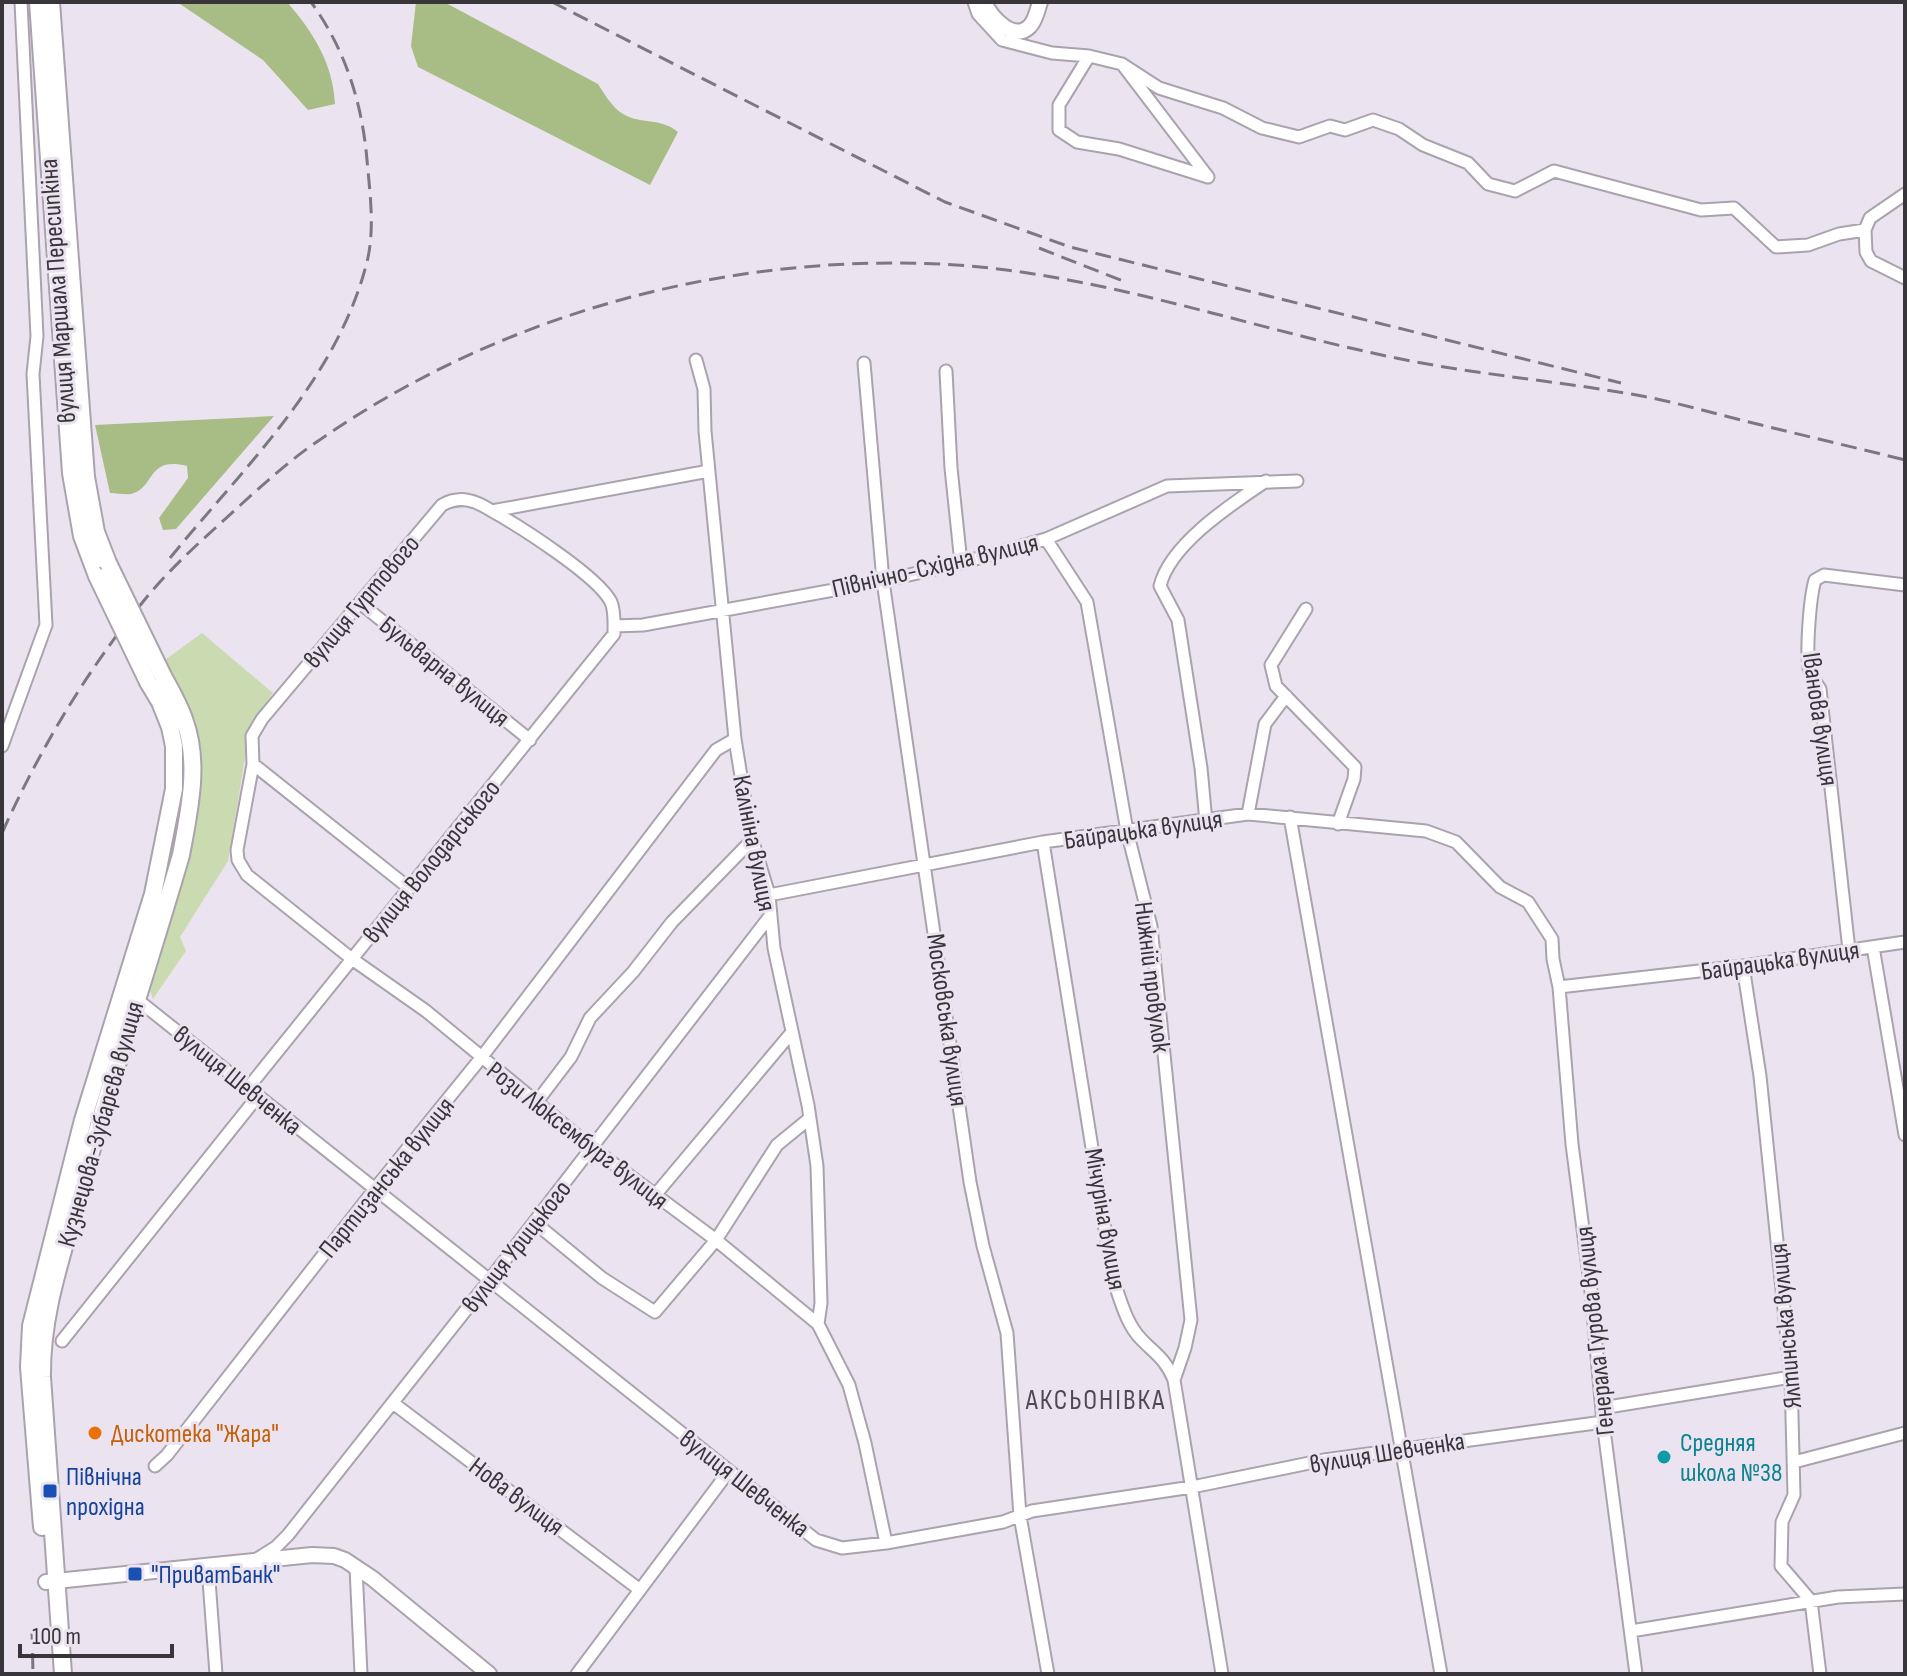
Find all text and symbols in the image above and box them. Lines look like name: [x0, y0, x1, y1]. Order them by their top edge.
street label: вулиця Маршала Пересипкіна: [34, 158, 83, 424]
street label: Північно-Східна вулиця: [829, 528, 1042, 605]
street label: вулиця Гуртового: [298, 529, 427, 675]
street label: Бульварна вулиця: [373, 610, 515, 734]
street label: Іванова вулиця: [1795, 650, 1844, 788]
street label: Калініна вулиця: [725, 773, 782, 914]
street label: вулиця Володарського: [357, 774, 508, 950]
street label: Байрацька вулиця: [1062, 804, 1224, 857]
street label: Нижній провулок: [1127, 900, 1176, 1055]
street label: Московська вулиця: [919, 932, 974, 1109]
street label: Байрацька вулиця: [1699, 935, 1861, 988]
street label: Кузнецова-Зубарєва вулиця: [52, 998, 151, 1251]
street label: вулиця Шевченка: [167, 1020, 308, 1142]
street label: Рози Люксембург вулиця: [480, 1056, 674, 1217]
street label: Партизанська вулиця: [313, 1091, 462, 1265]
street label: Мічуріна вулиця: [1077, 1146, 1132, 1292]
street label: вулиця Урицького: [456, 1175, 578, 1319]
street label: Генерала Гурова вулиця: [1569, 1225, 1622, 1437]
street label: Ялтинська вулиця: [1764, 1242, 1809, 1410]
district label: АКСЬОНІВКА: [1025, 1384, 1166, 1417]
place label: Дискотека "Жара": [111, 1419, 279, 1450]
marker: Дискотека "Жара": [86, 1424, 104, 1442]
street label: вулиця Шевченка: [673, 1424, 815, 1545]
street label: вулиця Шевченка: [1308, 1426, 1467, 1481]
place label: Средняя школа №38: [1680, 1428, 1782, 1489]
marker: Средняя школа №38: [1655, 1448, 1673, 1466]
street label: Нова вулиця: [463, 1452, 570, 1543]
place label: Північна прохідна: [66, 1462, 145, 1523]
marker: Північна прохідна: [41, 1482, 59, 1500]
place label: "ПриватБанк": [151, 1560, 280, 1591]
marker: "ПриватБанк": [126, 1565, 144, 1583]
scale bar: [20, 1608, 172, 1658]
text: 100 m: [32, 1622, 81, 1651]

